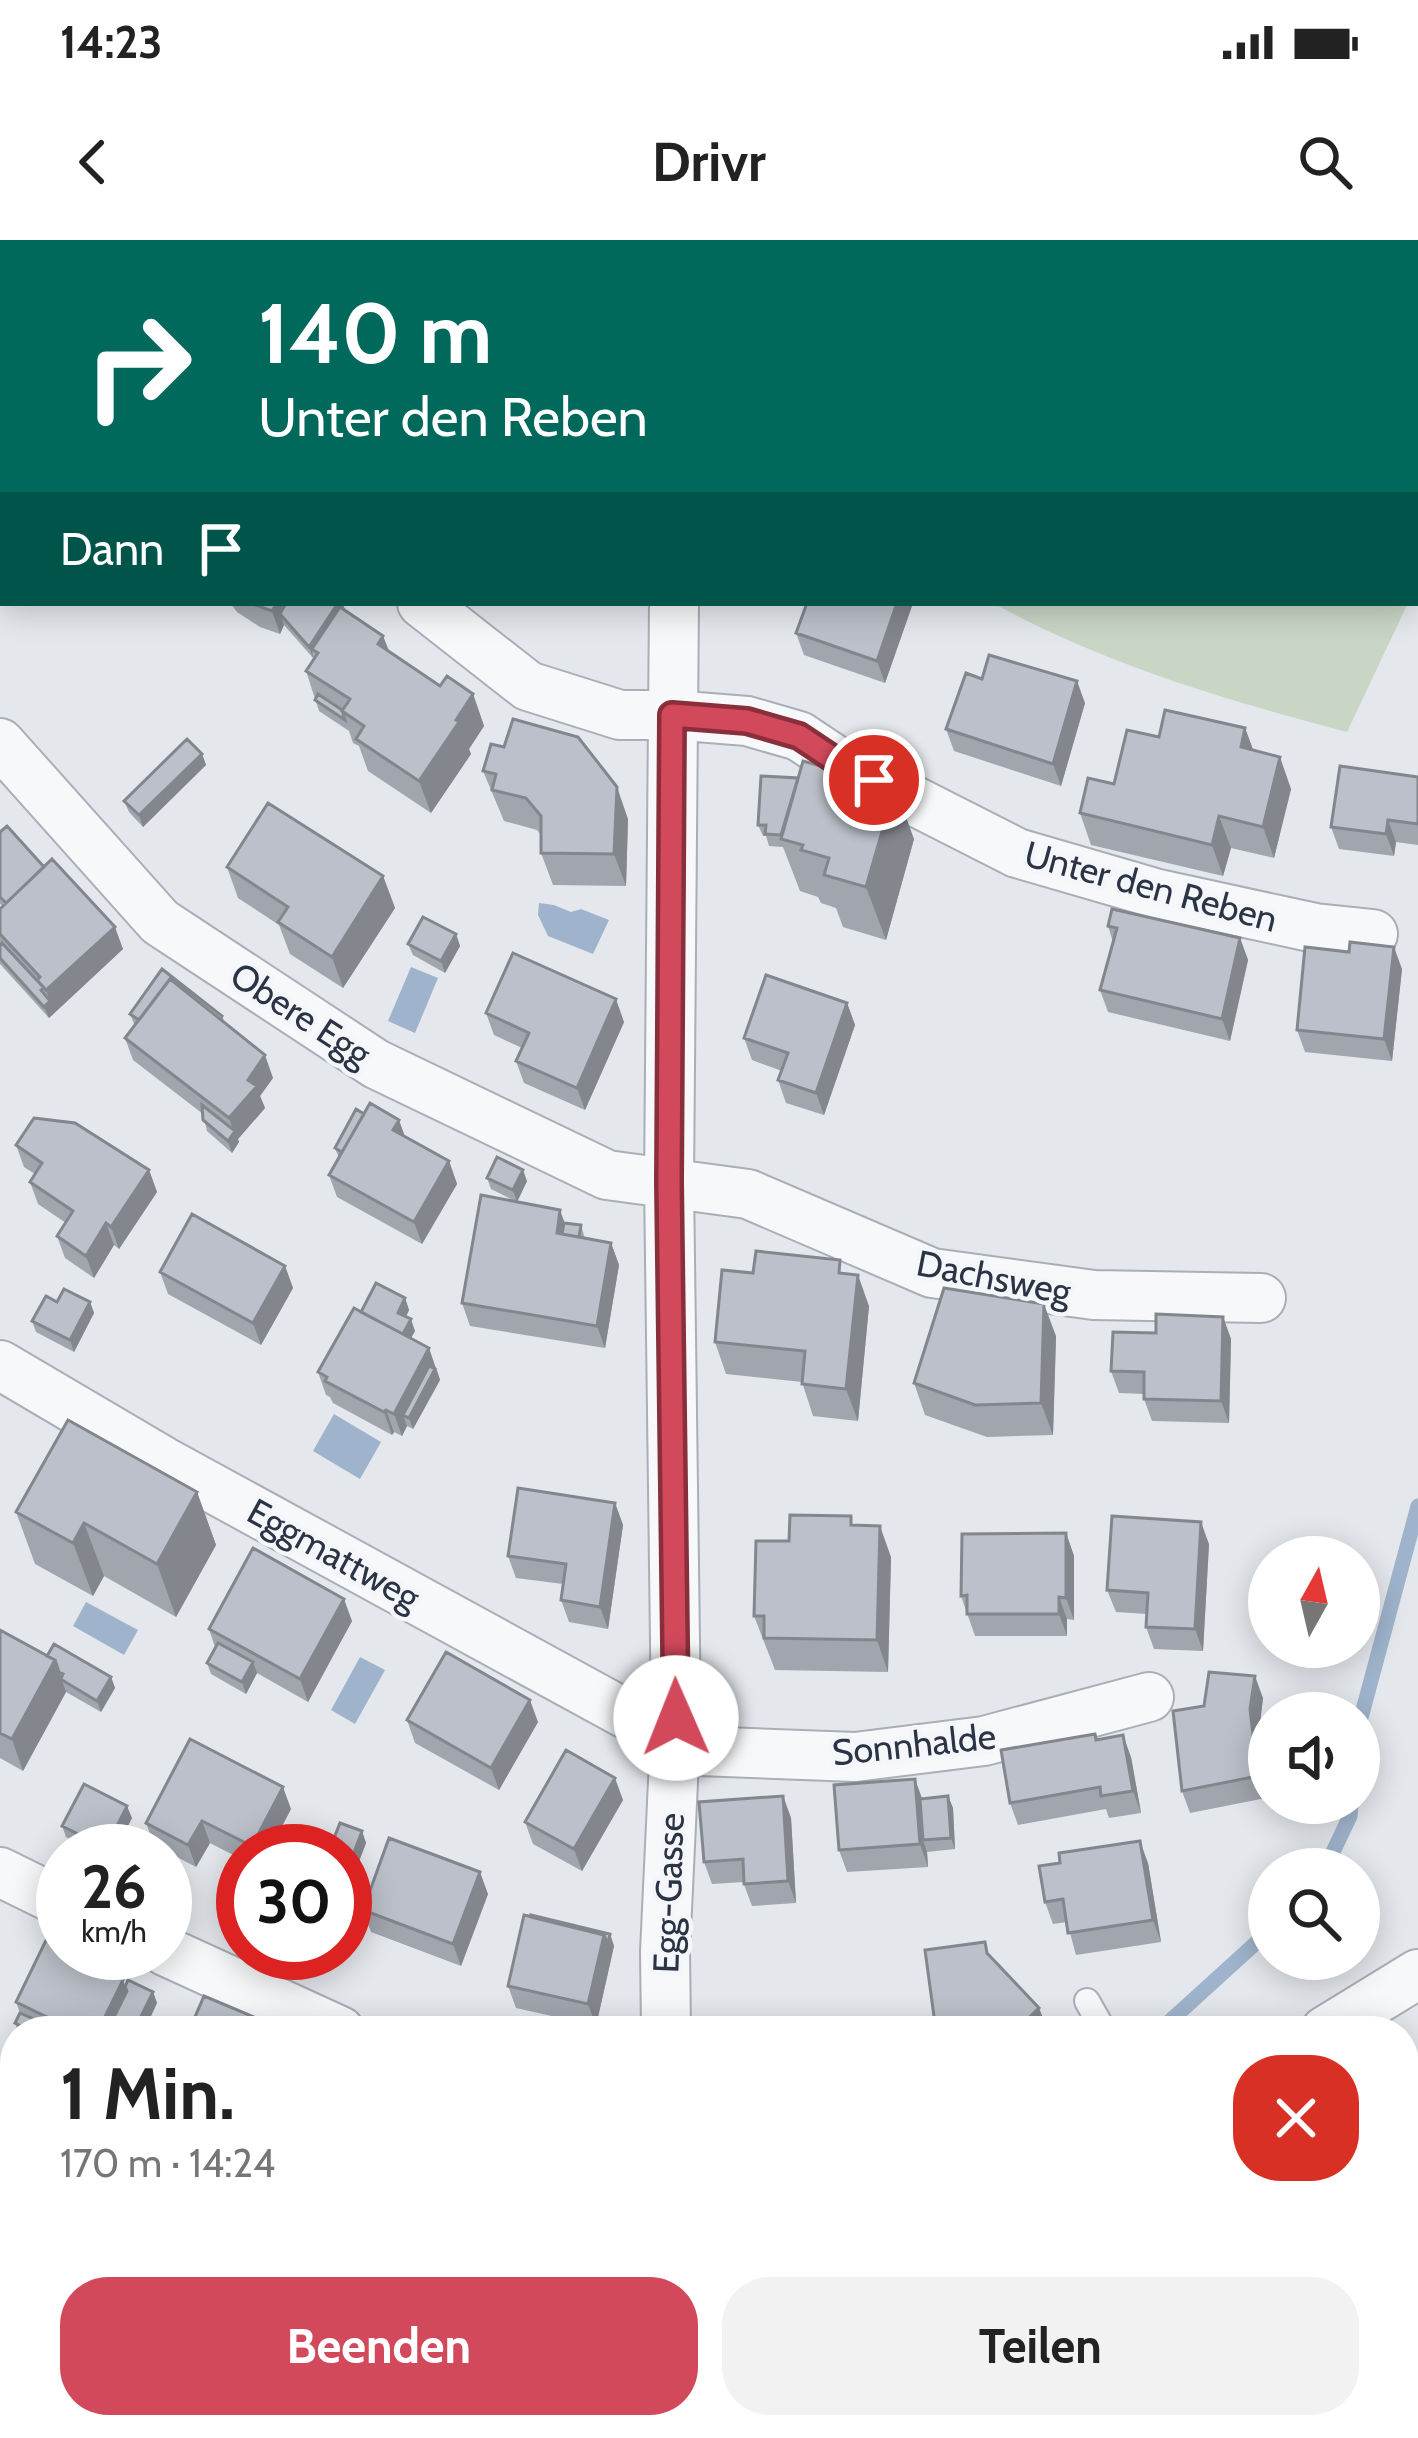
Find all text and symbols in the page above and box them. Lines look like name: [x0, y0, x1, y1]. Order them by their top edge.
text: 14:23: [60, 15, 163, 69]
icon: back: [60, 129, 126, 195]
text: Drivr: [652, 129, 766, 195]
icon: search: [1292, 129, 1358, 195]
text: 140 m: [258, 282, 492, 384]
icon: right: [60, 288, 216, 444]
text: Unter den Reben: [258, 384, 648, 450]
icon: arrive: [188, 516, 254, 582]
text: Dann: [60, 522, 164, 576]
pin: [823, 729, 925, 831]
icon: arrive: [841, 747, 907, 813]
street label: Unter den Reben: [1020, 831, 1282, 941]
street label: Obere Egg: [223, 952, 380, 1076]
street label: Dachsweg: [913, 1241, 1076, 1314]
street label: Eggmattweg: [240, 1489, 429, 1620]
north arrow: [1248, 1536, 1380, 1668]
map controls: [1248, 1536, 1380, 1980]
position arrow: [613, 1655, 739, 1781]
button: sound: [1248, 1692, 1380, 1824]
street label: Sonnhalde: [830, 1714, 998, 1774]
street label: Egg-Gasse: [643, 1812, 693, 1974]
speed limit sign: 30: [216, 1824, 372, 1980]
button: search: [1248, 1848, 1380, 1980]
text: 26: [81, 1850, 147, 1923]
text: km/h: [81, 1913, 147, 1950]
text: 1 Min.: [60, 2050, 235, 2137]
button: close: [1233, 2055, 1359, 2181]
text: 170 m · 14:24: [60, 2139, 275, 2187]
button: Beenden: [60, 2277, 698, 2415]
button: Teilen: [722, 2277, 1359, 2415]

